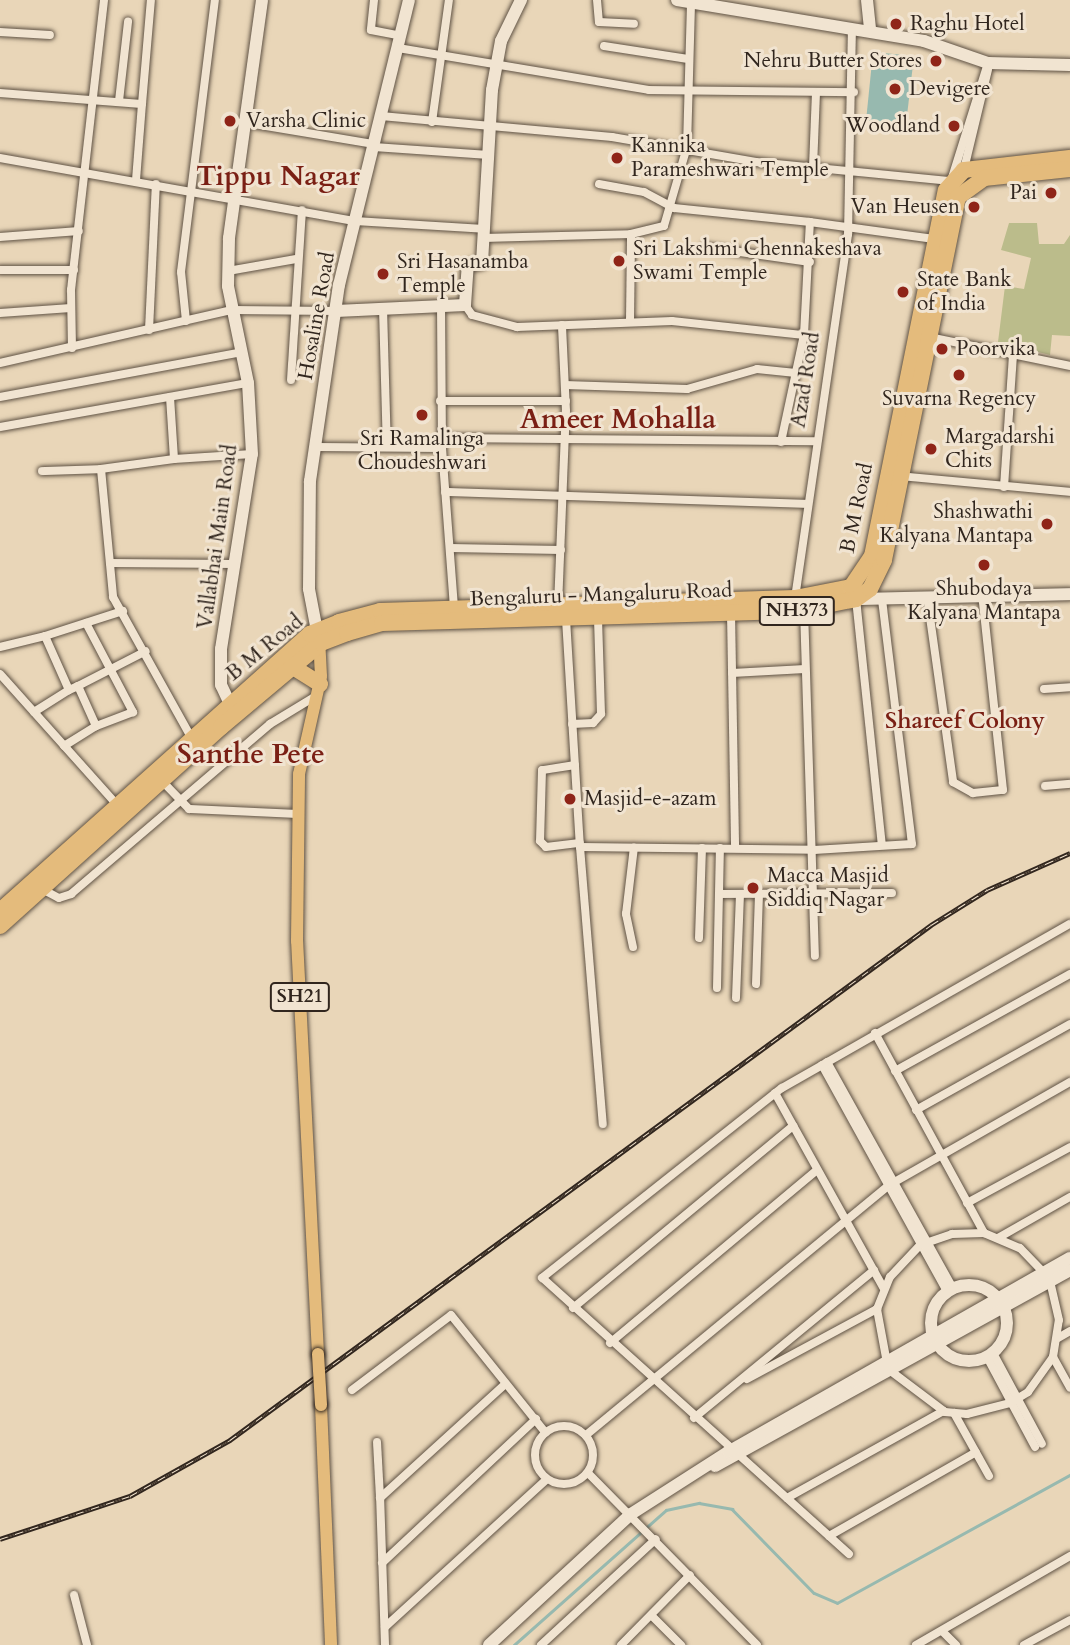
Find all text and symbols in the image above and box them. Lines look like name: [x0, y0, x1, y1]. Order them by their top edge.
place label: Raghu Hotel: [910, 11, 1025, 37]
marker: Raghu Hotel: [888, 16, 904, 32]
place label: Nehru Butter Stores: [744, 48, 922, 74]
marker: Nehru Butter Stores: [928, 53, 944, 69]
place label: Devigere: [909, 76, 991, 102]
marker: Devigere: [887, 81, 903, 97]
place label: Varsha Clinic: [246, 108, 366, 134]
marker: Varsha Clinic: [220, 111, 240, 131]
place label: Woodland: [845, 113, 940, 139]
marker: Woodland: [946, 118, 962, 134]
place label: Kannika Parameshwari Temple: [631, 133, 829, 183]
marker: Kannika Parameshwari Temple: [609, 150, 625, 166]
district label: Tippu Nagar: [196, 159, 360, 193]
place label: Pai: [1010, 180, 1037, 206]
marker: Pai: [1043, 185, 1059, 201]
place label: Van Heusen: [851, 194, 960, 220]
marker: Van Heusen: [966, 199, 982, 215]
place label: Sri Lakshmi Chennakeshava Swami Temple: [633, 236, 882, 286]
place label: Sri Hasanamba Temple: [397, 249, 529, 299]
street label: Hosaline Road: [293, 250, 341, 382]
marker: Sri Lakshmi Chennakeshava Swami Temple: [611, 253, 627, 269]
marker: Sri Hasanamba Temple: [375, 266, 391, 282]
place label: State Bank of India: [917, 267, 1012, 317]
marker: State Bank of India: [895, 284, 911, 300]
street label: Azad Road: [786, 330, 826, 430]
place label: Poorvika: [956, 336, 1036, 362]
marker: Poorvika: [934, 341, 950, 357]
marker: Suvarna Regency: [951, 367, 967, 383]
place label: Suvarna Regency: [882, 386, 1036, 412]
district label: Ameer Mohalla: [520, 402, 716, 436]
marker: Sri Ramalinga Choudeshwari: [414, 407, 430, 423]
place label: Margadarshi Chits: [945, 424, 1055, 474]
place label: Sri Ramalinga Choudeshwari: [357, 426, 487, 476]
marker: Margadarshi Chits: [923, 441, 939, 457]
street label: Vallabhai Main Road: [193, 443, 243, 631]
street label: B M Road: [835, 461, 879, 555]
place label: Shashwathi Kalyana Mantapa: [879, 499, 1033, 549]
marker: Shashwathi Kalyana Mantapa: [1039, 516, 1055, 532]
marker: Shubodaya Kalyana Mantapa: [976, 557, 992, 573]
place label: Shubodaya Kalyana Mantapa: [907, 576, 1061, 626]
street label: Bengaluru - Mangaluru Road: [469, 578, 733, 612]
road number: NH373: [758, 596, 836, 626]
street label: B M Road: [222, 609, 308, 687]
district label: Shareef Colony: [885, 707, 1045, 735]
district label: Santhe Pete: [177, 737, 325, 771]
place label: Masjid-e-azam: [584, 786, 716, 812]
marker: Masjid-e-azam: [562, 791, 578, 807]
place label: Macca Masjid Siddiq Nagar: [767, 863, 889, 913]
marker: Macca Masjid Siddiq Nagar: [745, 880, 761, 896]
road number: SH21: [268, 981, 332, 1012]

